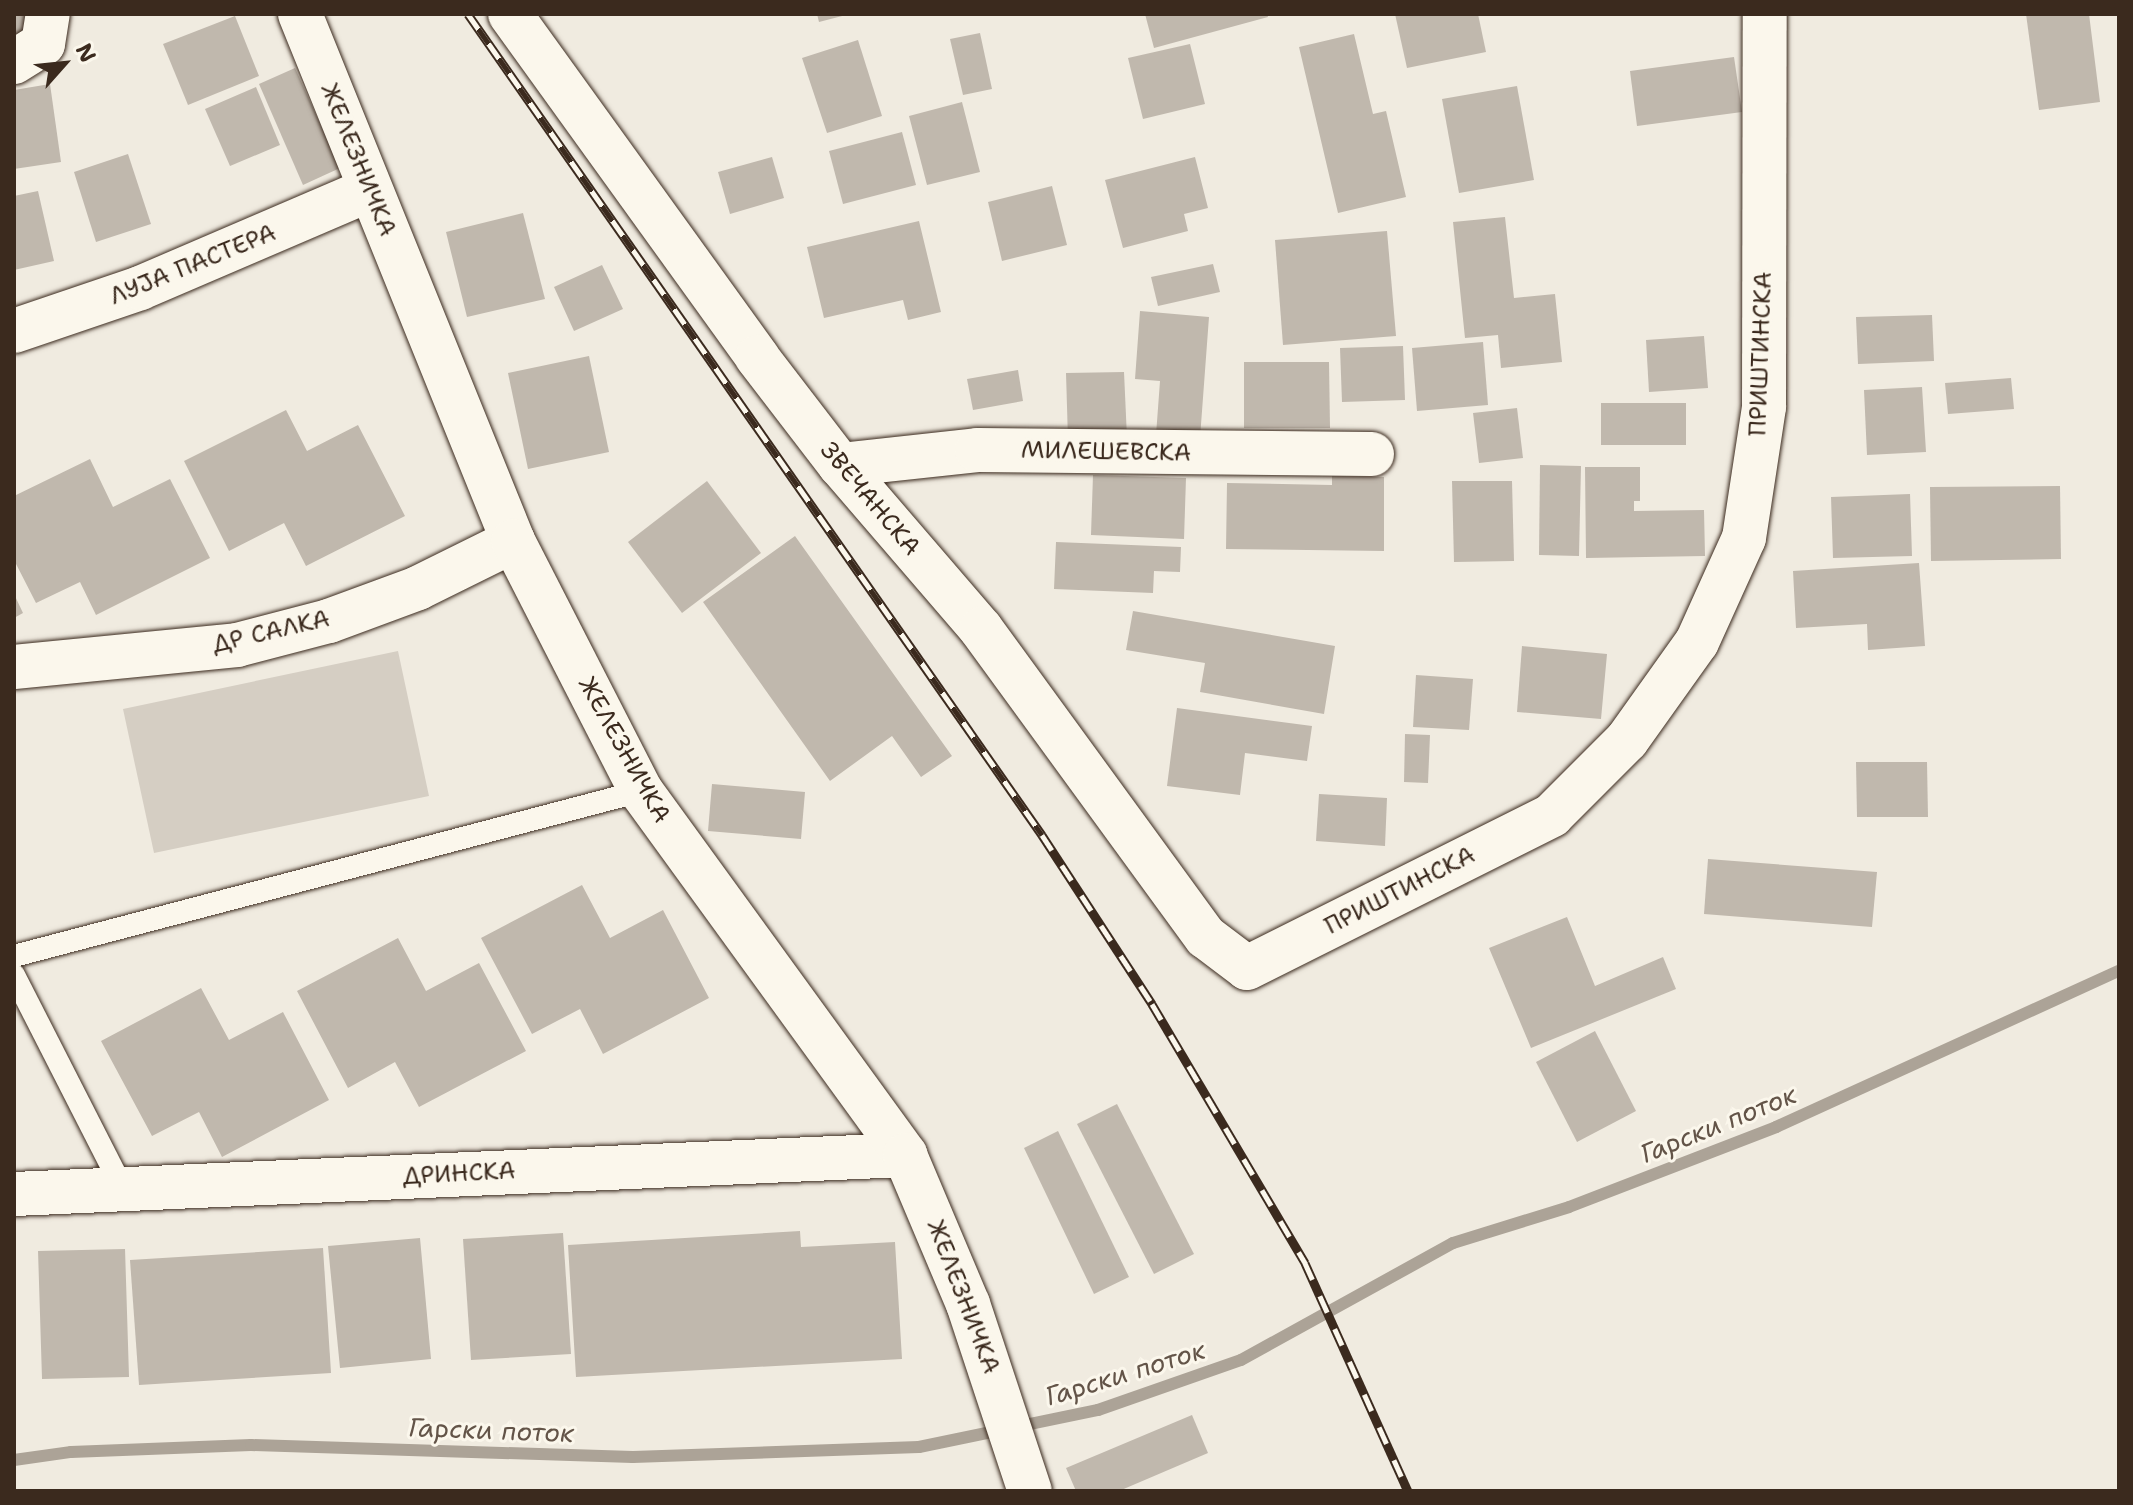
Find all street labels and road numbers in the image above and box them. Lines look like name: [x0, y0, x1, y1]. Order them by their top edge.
street label: ЖЕЛЕЗНИЧКА: [314, 79, 402, 241]
street label: ЛУЈА ПАСТЕРА: [106, 219, 280, 311]
street label: ПРИШТИНСКА: [1744, 271, 1778, 437]
street label: ЗВЕЧАНСКА: [814, 436, 926, 562]
street label: МИЛЕШЕВСКА: [1021, 436, 1191, 468]
street label: ДР САЛКА: [209, 605, 333, 659]
street label: ЖЕЛЕЗНИЧКА: [572, 672, 676, 828]
street label: ПРИШТИНСКА: [1320, 841, 1480, 941]
street label: ДРИНСКА: [402, 1157, 516, 1191]
street label: ЖЕЛЕЗНИЧКА: [920, 1216, 1006, 1378]

